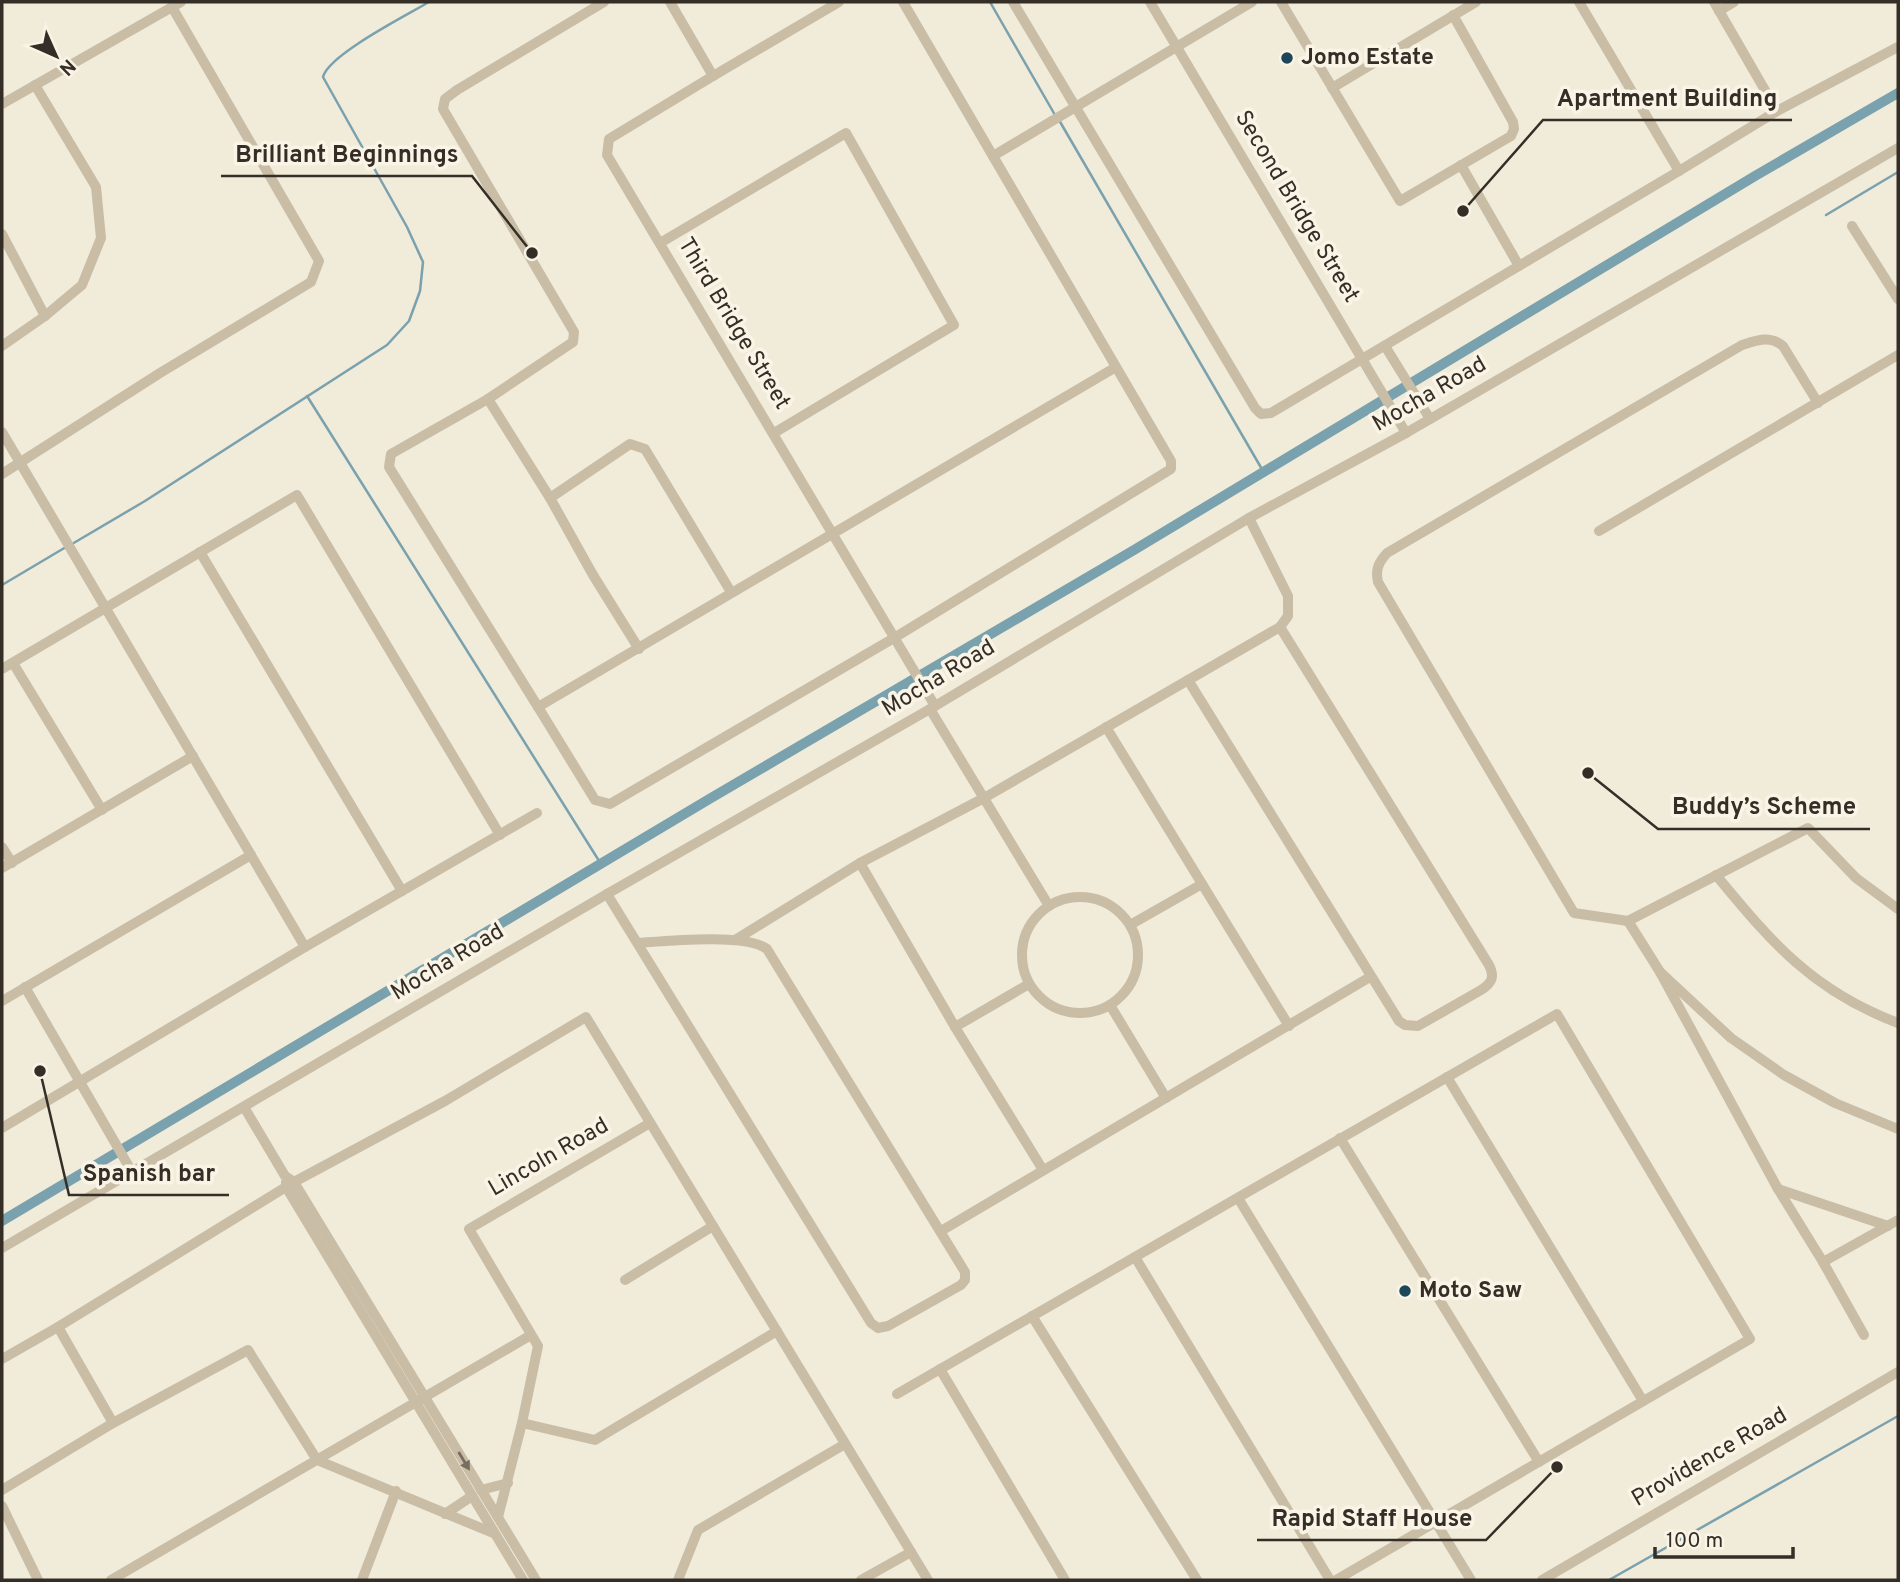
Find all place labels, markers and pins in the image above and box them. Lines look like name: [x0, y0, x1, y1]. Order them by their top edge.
place label: Jomo Estate: [1301, 44, 1434, 73]
marker: Jomo Estate: [1279, 50, 1295, 66]
callout: Apartment Building: [1543, 75, 1792, 120]
callout: Brilliant Beginnings: [221, 131, 472, 176]
callout: Buddy’s Scheme: [1658, 784, 1870, 829]
callout: Spanish bar: [69, 1150, 229, 1195]
place label: Moto Saw: [1419, 1277, 1522, 1306]
marker: Moto Saw: [1397, 1283, 1413, 1299]
callout: Rapid Staff House: [1257, 1495, 1486, 1540]

